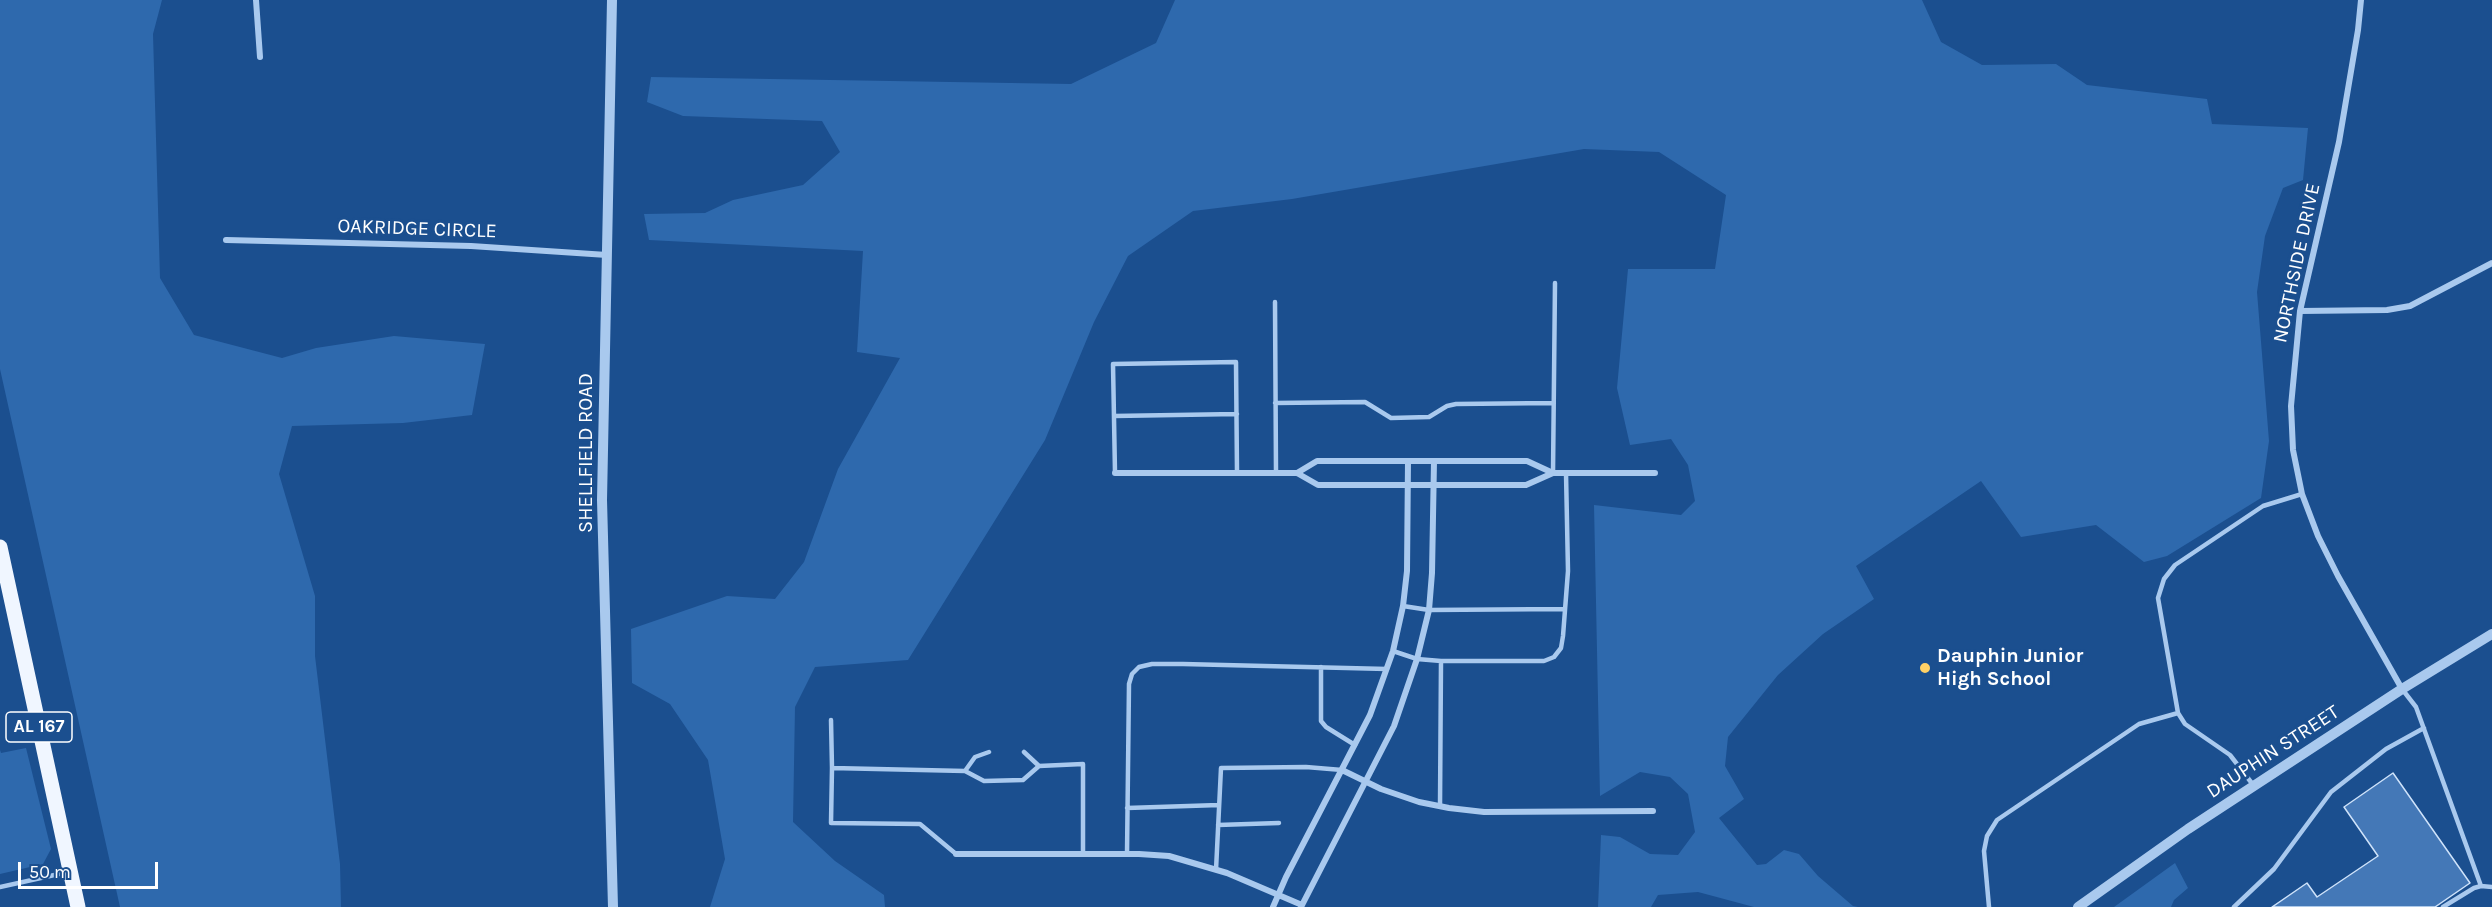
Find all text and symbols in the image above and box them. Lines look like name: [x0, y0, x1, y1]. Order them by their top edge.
street label: NORTHSIDE DRIVE: [2268, 181, 2326, 345]
street label: OAKRIDGE CIRCLE: [337, 214, 497, 244]
street label: SHELLFIELD ROAD: [574, 373, 598, 533]
place label: Dauphin Junior High School: [1937, 644, 2083, 691]
marker: Dauphin Junior High School: [1918, 661, 1932, 675]
street label: DAUPHIN STREET: [2202, 700, 2344, 804]
road number: AL 167: [6, 712, 72, 742]
scale bar: [21, 850, 160, 888]
text: 50 m: [29, 861, 71, 883]

